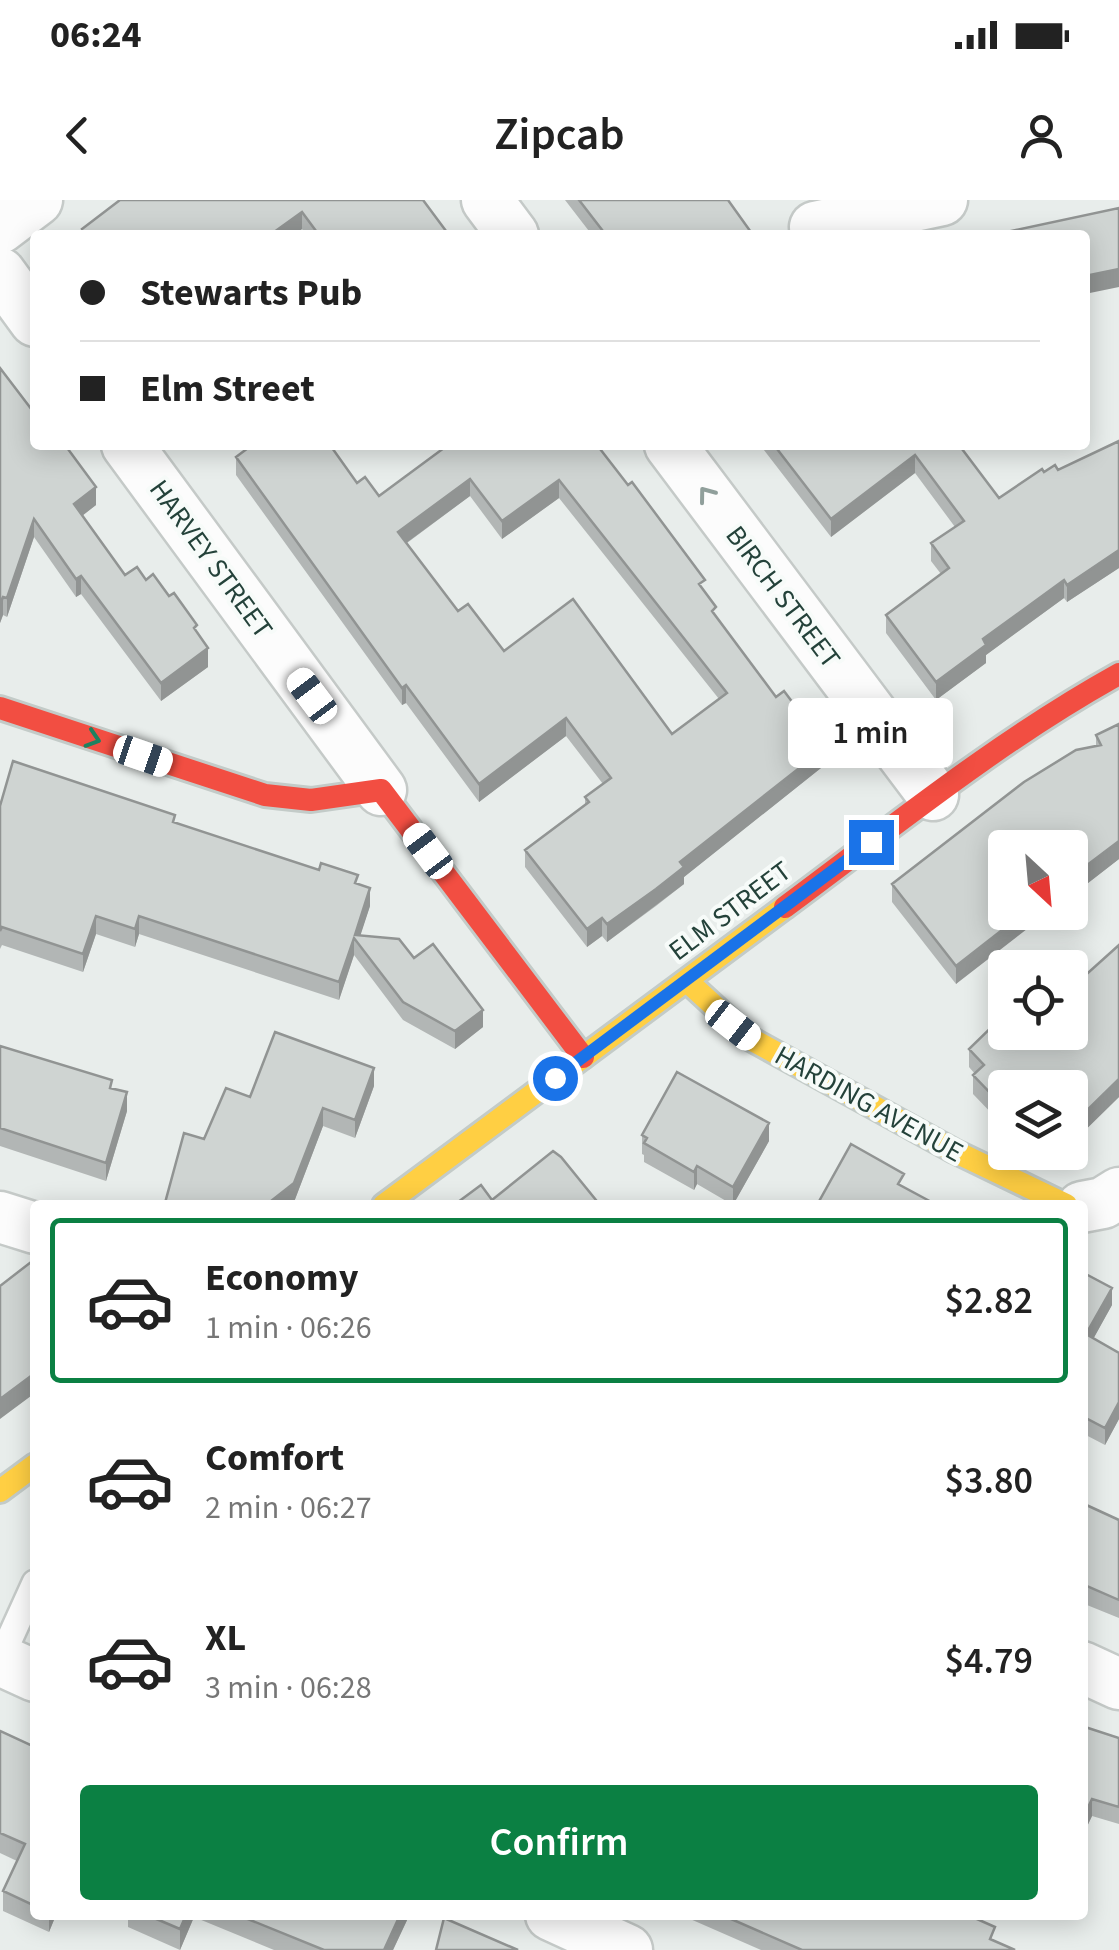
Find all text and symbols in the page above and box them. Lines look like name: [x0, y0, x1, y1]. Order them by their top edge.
text: 06:24: [50, 8, 142, 62]
text: Zipcab: [494, 103, 625, 167]
icon: back: [50, 108, 105, 163]
icon: person: [1014, 108, 1069, 163]
text: Stewarts Pub: [140, 266, 362, 320]
text: Elm Street: [140, 362, 315, 416]
street label: HARVEY STREET: [140, 471, 282, 647]
one-way arrow: [700, 487, 717, 505]
street label: BIRCH STREET: [716, 517, 850, 677]
car: [282, 663, 342, 729]
callout: 1 min: [788, 697, 954, 767]
text: 1 min: [832, 710, 909, 756]
one-way arrow: [83, 728, 100, 748]
car: [110, 732, 176, 780]
car: [398, 818, 458, 884]
route end: [849, 820, 894, 865]
north arrow: [988, 830, 1088, 930]
map controls: [988, 830, 1088, 1170]
street label: ELM STREET: [660, 852, 800, 970]
button: locate: [988, 950, 1088, 1050]
car: [700, 995, 766, 1055]
street label: HARDING AVENUE: [768, 1036, 970, 1172]
route start: [533, 1056, 578, 1101]
button: layers: [988, 1070, 1088, 1170]
text: Economy: [205, 1251, 358, 1305]
icon: car: [85, 1256, 175, 1346]
text: $2.82: [945, 1274, 1033, 1328]
text: 1 min · 06:26: [205, 1305, 372, 1351]
text: Comfort: [205, 1431, 344, 1485]
icon: car: [85, 1436, 175, 1526]
text: $3.80: [945, 1454, 1033, 1508]
text: 2 min · 06:27: [205, 1485, 372, 1531]
text: XL: [205, 1611, 246, 1665]
icon: car: [85, 1616, 175, 1706]
text: $4.79: [945, 1634, 1033, 1688]
text: 3 min · 06:28: [205, 1665, 372, 1711]
button: Confirm: [80, 1785, 1038, 1900]

